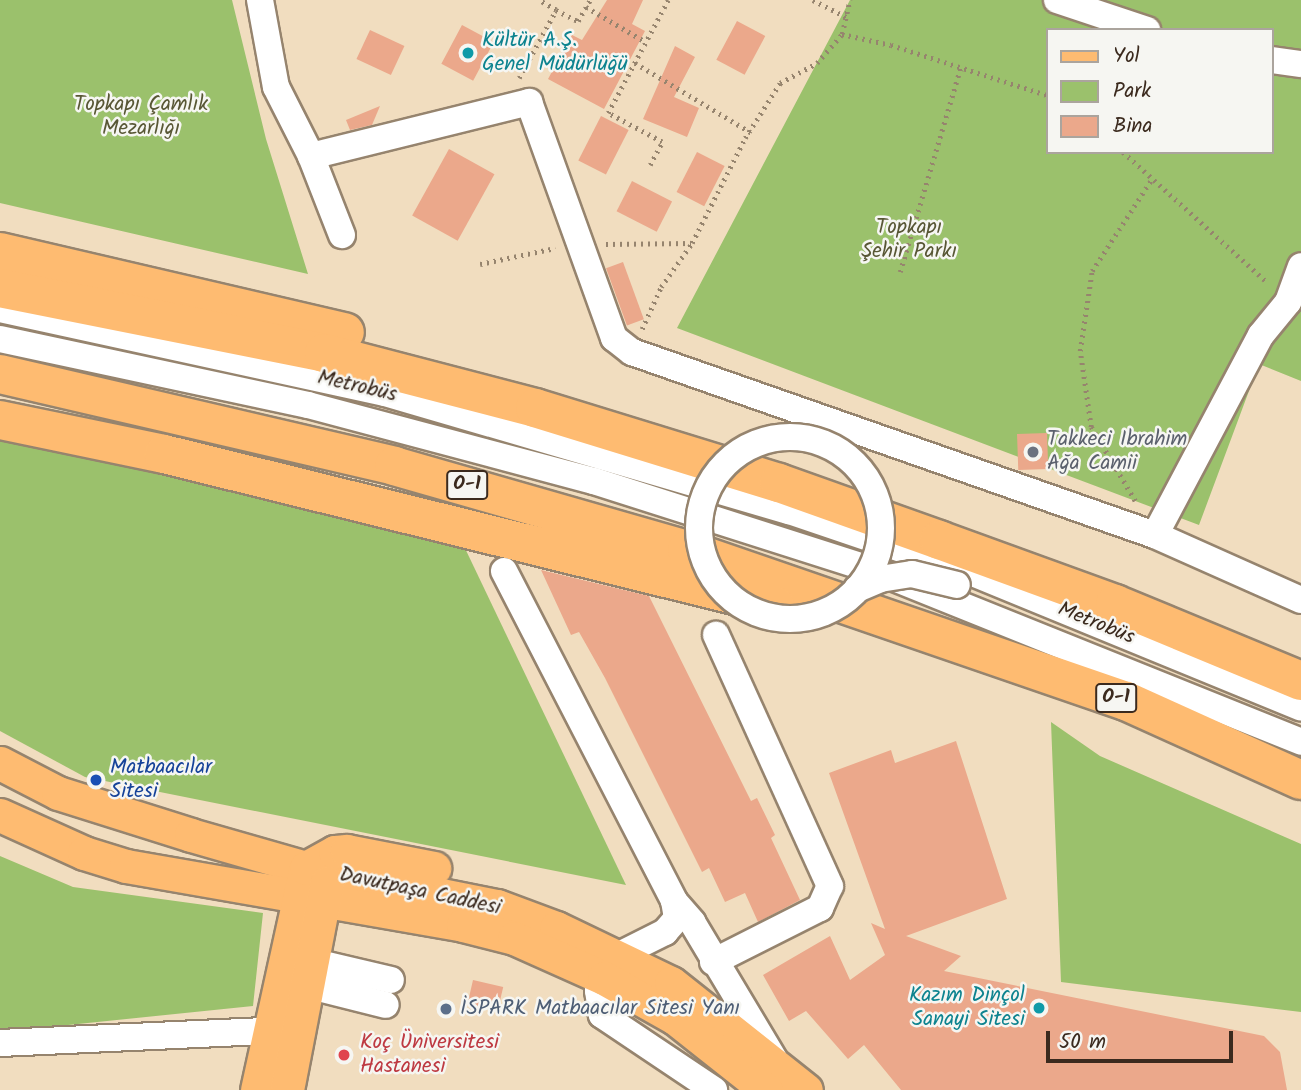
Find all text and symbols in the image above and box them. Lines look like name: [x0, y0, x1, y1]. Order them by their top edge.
place label: Kültür A.Ş. Genel Müdürlüğü: [482, 28, 628, 78]
legend: [1046, 28, 1273, 154]
text: Yol: [1113, 40, 1140, 73]
marker: Kültür A.Ş. Genel Müdürlüğü: [460, 45, 476, 61]
text: Park: [1113, 75, 1151, 108]
park label: Topkapı Çamlık Mezarlığı: [74, 92, 208, 142]
text: Bina: [1113, 110, 1152, 143]
park label: Topkapı Şehir Parkı: [861, 215, 957, 265]
street label: Metrobüs: [315, 366, 399, 408]
place label: Takkeci Ibrahim Ağa Camii: [1047, 427, 1187, 477]
marker: Takkeci Ibrahim Ağa Camii: [1025, 444, 1041, 460]
road number: O-1: [446, 470, 488, 500]
street label: Metrobüs: [1054, 597, 1138, 651]
road number: O-1: [1095, 682, 1137, 713]
place label: Matbaacılar Sitesi: [110, 755, 212, 805]
marker: Matbaacılar Sitesi: [88, 772, 104, 788]
street label: Davutpaşa Caddesi: [337, 863, 503, 921]
place label: Kazım Dinçol Sanayi Sitesi: [909, 983, 1025, 1033]
place label: İSPARK Matbaacılar Sitesi Yanı: [460, 996, 740, 1022]
marker: Kazım Dinçol Sanayi Sitesi: [1031, 1000, 1047, 1016]
marker: İSPARK Matbaacılar Sitesi Yanı: [438, 1001, 454, 1017]
scale bar: [1049, 1016, 1236, 1060]
text: 50 m: [1059, 1026, 1106, 1059]
place label: Koç Üniversitesi Hastanesi: [360, 1030, 499, 1080]
marker: Koç Üniversitesi Hastanesi: [334, 1045, 354, 1065]

